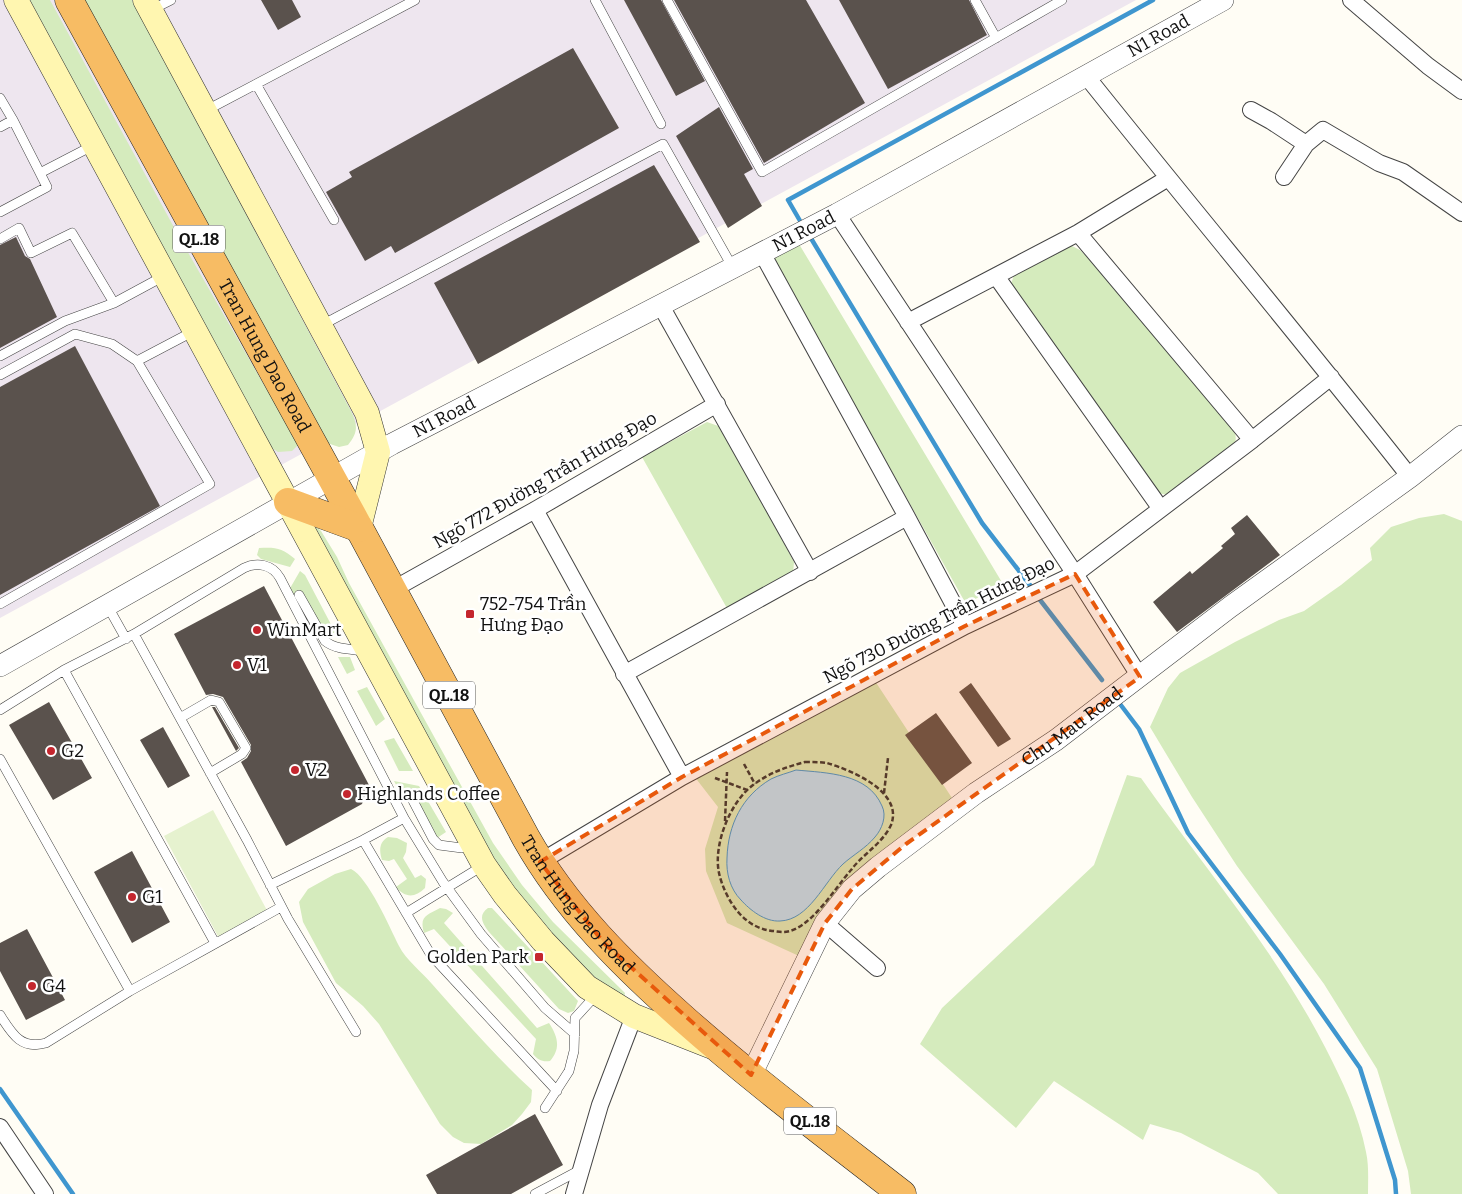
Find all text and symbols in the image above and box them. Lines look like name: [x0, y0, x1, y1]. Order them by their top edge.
street label: N1 Road: [1124, 10, 1194, 62]
street label: N1 Road: [769, 206, 839, 256]
road number: QL.18: [173, 225, 225, 252]
street label: Tran Hung Dao Road: [214, 275, 316, 437]
street label: N1 Road: [409, 392, 479, 442]
street label: Ngõ 772 Đường Trần Hưng Đạo: [429, 407, 661, 553]
street label: Ngõ 730 Đường Trần Hưng Đạo: [819, 552, 1059, 688]
place label: 752-754 Trần Hưng Đạo: [480, 593, 587, 636]
marker: 752-754 Trần Hưng Đạo: [464, 608, 476, 620]
place label: WinMart: [267, 619, 342, 641]
marker: WinMart: [251, 624, 263, 636]
place label: V1: [247, 654, 267, 676]
marker: V1: [231, 659, 243, 671]
road number: QL.18: [423, 682, 475, 708]
street label: Chu Mau Road: [1017, 682, 1127, 771]
place label: G2: [61, 740, 84, 762]
marker: G2: [45, 745, 57, 757]
place label: V2: [305, 759, 327, 781]
marker: V2: [289, 764, 301, 776]
place label: Highlands Coffee: [357, 783, 500, 805]
marker: Highlands Coffee: [341, 788, 353, 800]
street label: Tran Hung Dao Road: [516, 831, 640, 979]
place label: G1: [142, 886, 163, 908]
marker: G1: [126, 891, 138, 903]
place label: Golden Park: [427, 946, 530, 968]
marker: Golden Park: [533, 951, 545, 963]
place label: G4: [42, 975, 66, 997]
marker: G4: [26, 980, 38, 992]
road number: QL.18: [784, 1108, 836, 1134]

